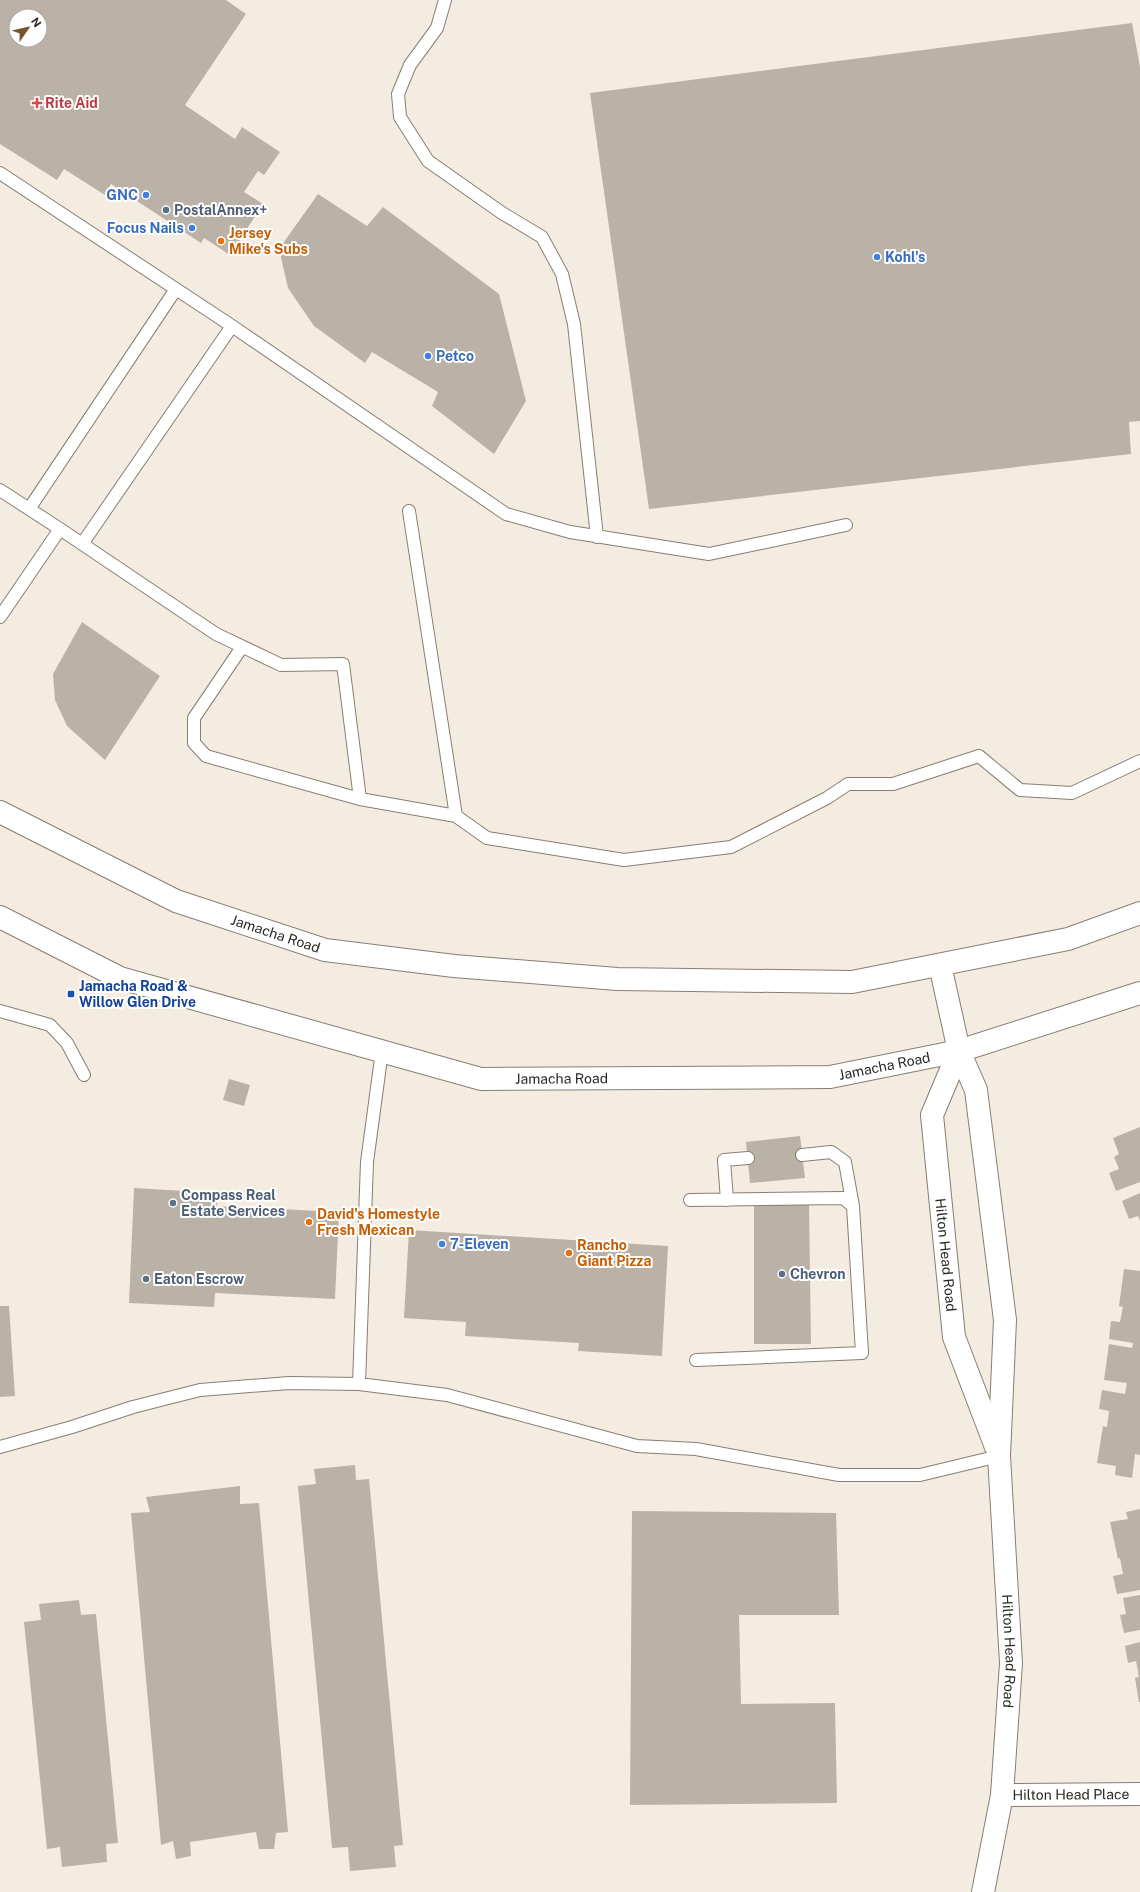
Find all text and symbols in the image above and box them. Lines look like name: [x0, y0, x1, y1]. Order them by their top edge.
north arrow: [8, 8, 48, 48]
text: N: [29, 15, 44, 29]
place label: Rite Aid: [45, 95, 98, 111]
marker: Rite Aid: [32, 98, 42, 108]
place label: GNC: [106, 187, 138, 203]
marker: GNC: [141, 190, 151, 200]
place label: PostalAnnex+: [174, 202, 267, 218]
marker: PostalAnnex+: [161, 205, 171, 215]
place label: Focus Nails: [107, 220, 184, 236]
marker: Focus Nails: [187, 223, 197, 233]
place label: Jersey Mike's Subs: [229, 225, 308, 257]
marker: Jersey Mike's Subs: [216, 236, 226, 246]
place label: Kohl's: [885, 249, 925, 265]
marker: Kohl's: [872, 252, 882, 262]
place label: Petco: [436, 348, 474, 364]
marker: Petco: [423, 351, 433, 361]
street label: Jamacha Road: [229, 912, 322, 956]
place label: Jamacha Road & Willow Glen Drive: [79, 978, 196, 1010]
marker: Jamacha Road & Willow Glen Drive: [66, 989, 76, 999]
street label: Jamacha Road: [837, 1049, 932, 1083]
street label: Jamacha Road: [515, 1070, 608, 1087]
place label: Compass Real Estate Services: [181, 1187, 285, 1219]
street label: Hilton Head Road: [932, 1197, 959, 1312]
marker: Compass Real Estate Services: [168, 1198, 178, 1208]
place label: David's Homestyle Fresh Mexican: [317, 1206, 440, 1238]
marker: David's Homestyle Fresh Mexican: [304, 1217, 314, 1227]
place label: 7-Eleven: [450, 1236, 509, 1252]
place label: Rancho Giant Pizza: [577, 1237, 651, 1269]
marker: 7-Eleven: [437, 1239, 447, 1249]
marker: Rancho Giant Pizza: [564, 1248, 574, 1258]
place label: Chevron: [790, 1266, 846, 1282]
marker: Chevron: [777, 1269, 787, 1279]
place label: Eaton Escrow: [154, 1271, 244, 1287]
marker: Eaton Escrow: [141, 1274, 151, 1284]
street label: Hilton Head Road: [999, 1594, 1019, 1708]
street label: Hilton Head Place: [1012, 1786, 1130, 1803]

